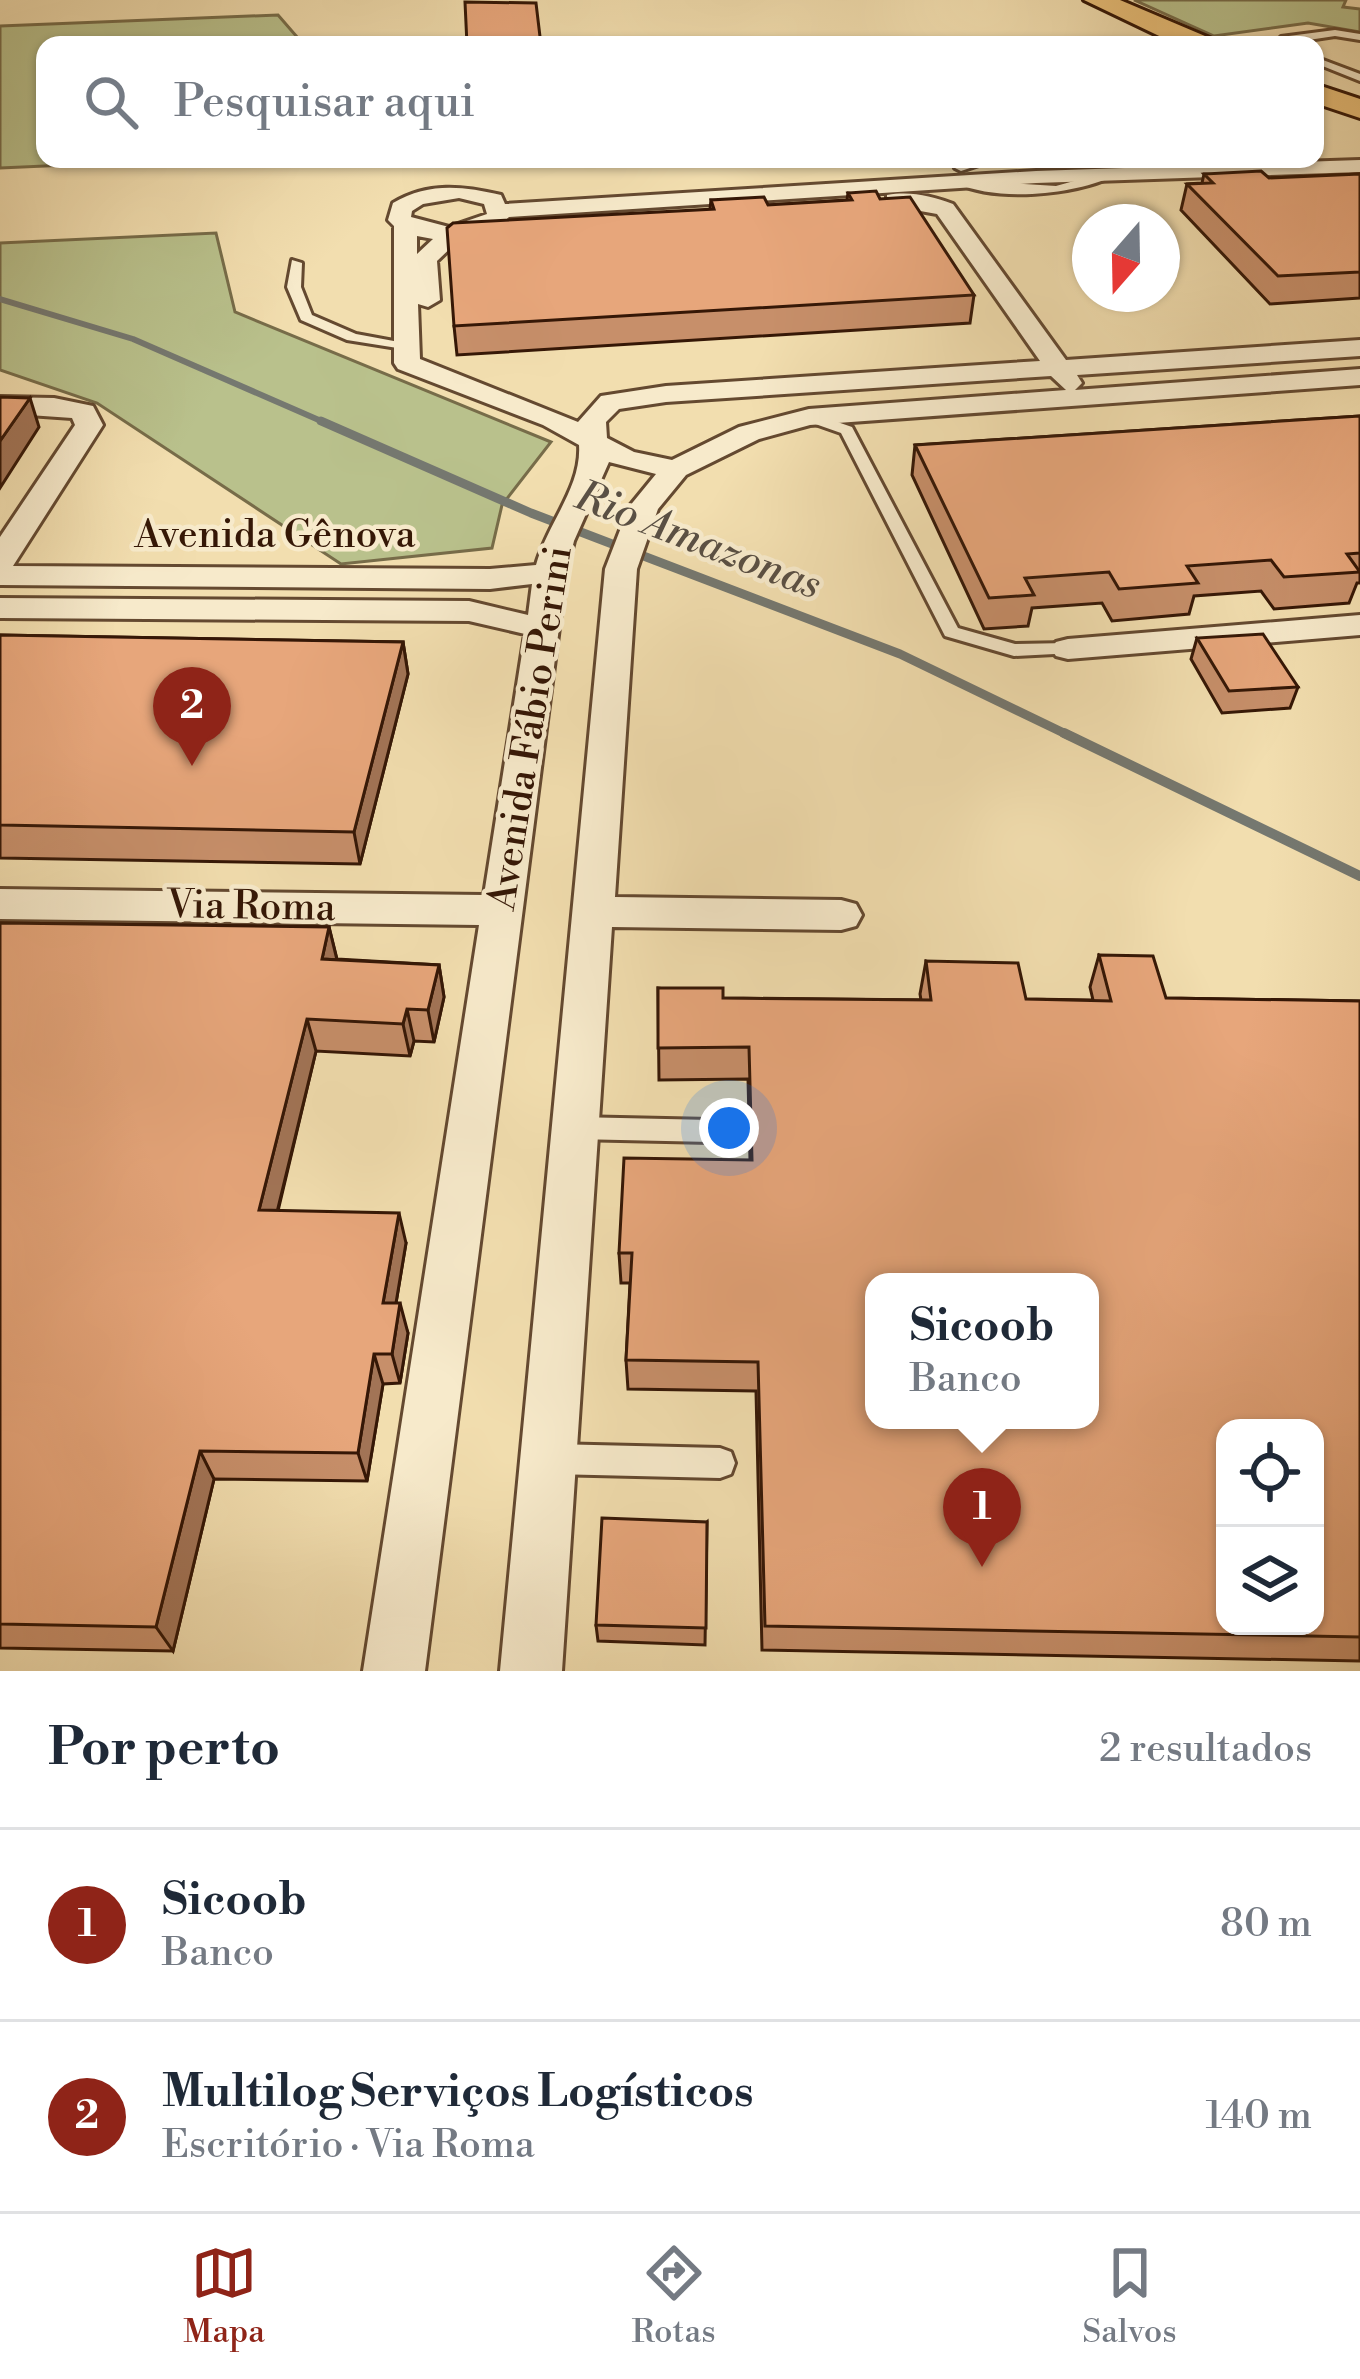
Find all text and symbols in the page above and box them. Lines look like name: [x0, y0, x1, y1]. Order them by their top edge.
search box: [36, 36, 1324, 168]
icon: search: [78, 69, 144, 135]
text: Pesquisar aqui: [174, 74, 475, 131]
north arrow: [1072, 204, 1180, 312]
water label: Rio Amazonas: [567, 469, 828, 612]
street label: Avenida Gênova: [133, 511, 416, 560]
street label: Avenida Fábio Perini: [478, 543, 584, 914]
pin: 2: [153, 667, 231, 766]
street label: Via Roma: [165, 881, 336, 933]
your location: [699, 1098, 759, 1158]
popup: [865, 1273, 1099, 1429]
text: Sicoob: [910, 1298, 1054, 1355]
text: Banco: [910, 1355, 1022, 1404]
map controls: [1216, 1419, 1324, 1635]
button: locate: [1216, 1419, 1324, 1527]
pin: 1: [943, 1468, 1021, 1567]
button: layers: [1216, 1527, 1324, 1635]
text: Por perto: [48, 1717, 280, 1781]
text: 2 resultados: [1099, 1725, 1312, 1774]
text: Sicoob: [162, 1872, 307, 1929]
text: 1: [78, 1900, 96, 1949]
text: 80 m: [1220, 1900, 1312, 1949]
text: Banco: [162, 1929, 274, 1978]
text: Multilog Serviços Logísticos: [162, 2064, 754, 2121]
text: 2: [75, 2092, 99, 2141]
text: 140 m: [1205, 2092, 1312, 2141]
text: Escritório · Via Roma: [162, 2121, 535, 2170]
tab: Mapa: [183, 2240, 265, 2353]
tab: Rotas: [632, 2240, 716, 2353]
tab: Salvos: [1082, 2240, 1177, 2353]

